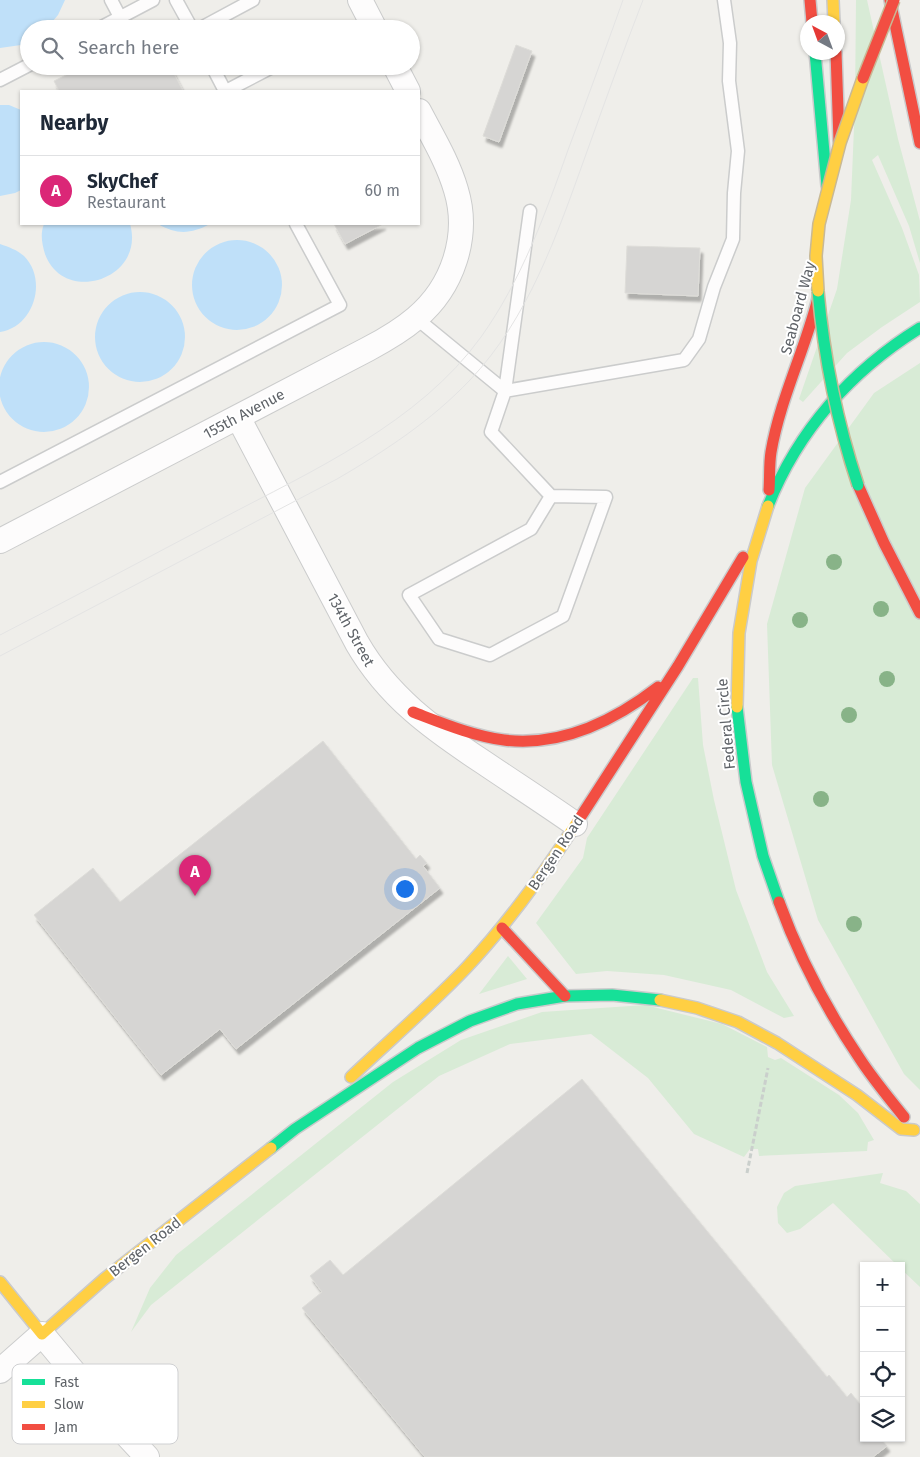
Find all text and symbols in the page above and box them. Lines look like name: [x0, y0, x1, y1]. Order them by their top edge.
north arrow: [800, 15, 845, 60]
search box: [20, 20, 420, 75]
icon: search: [38, 34, 66, 62]
text: Search here: [78, 36, 179, 59]
text: Nearby: [40, 110, 108, 136]
text: SkyChef: [87, 170, 157, 193]
text: A: [51, 181, 61, 200]
text: 60 m: [365, 181, 400, 200]
text: Restaurant: [87, 193, 166, 212]
street label: Seaboard Way: [777, 259, 819, 356]
street label: 155th Avenue: [200, 385, 288, 443]
street label: 134th Street: [324, 590, 379, 670]
street label: Federal Circle: [713, 678, 739, 770]
street label: Bergen Road: [525, 812, 587, 894]
pin: A: [179, 855, 211, 896]
your location: [392, 876, 418, 902]
street label: Bergen Road: [106, 1213, 184, 1281]
map controls: [860, 1262, 905, 1442]
button: +: [860, 1262, 905, 1307]
button: −: [860, 1307, 905, 1352]
button: locate: [860, 1352, 905, 1397]
legend: [12, 1364, 178, 1444]
text: Fast: [54, 1374, 80, 1391]
text: Slow: [54, 1396, 84, 1413]
button: layers: [860, 1397, 905, 1442]
text: Jam: [54, 1419, 78, 1436]

